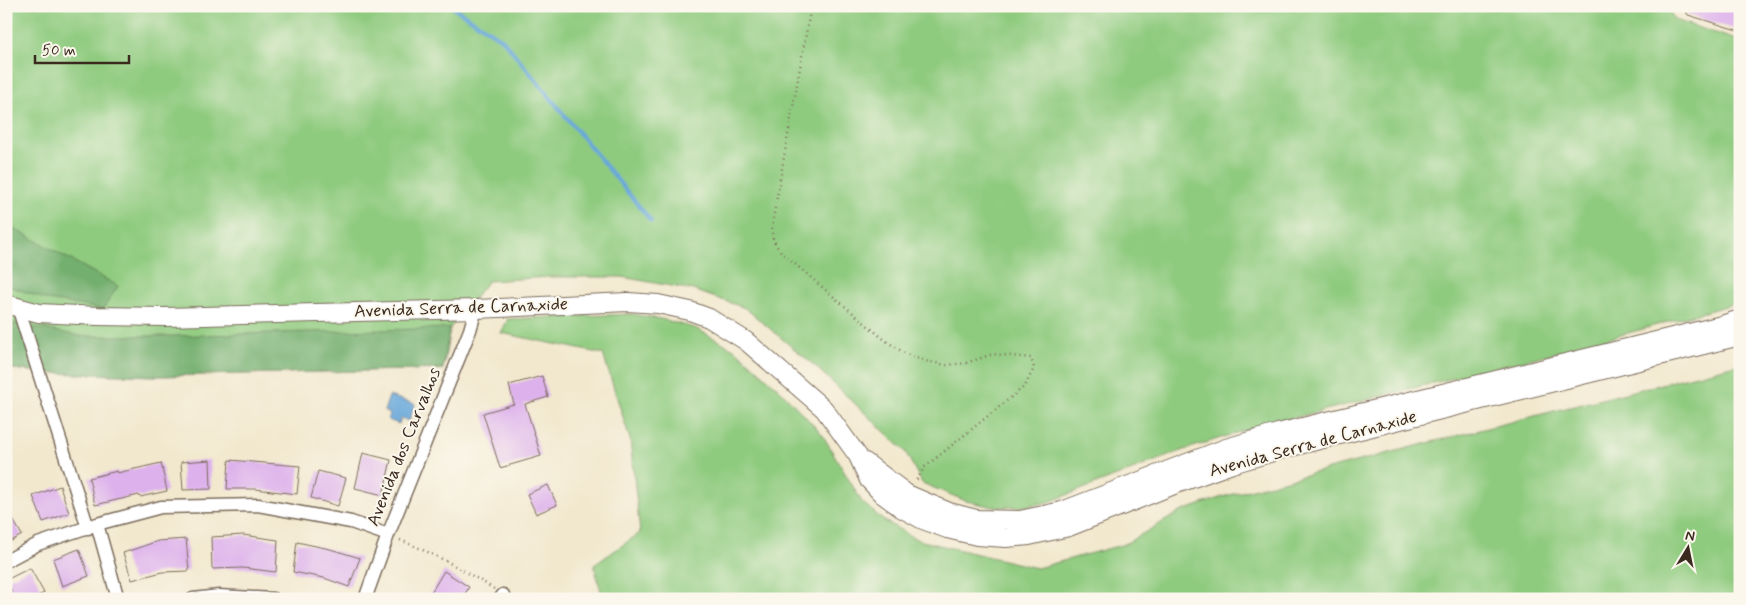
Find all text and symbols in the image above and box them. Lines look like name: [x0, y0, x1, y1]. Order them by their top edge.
scale bar: [35, 32, 129, 64]
text: 50 m: [42, 41, 76, 61]
street label: Avenida Serra de Carnaxide: [354, 292, 568, 324]
street label: Avenida dos Carvalhos: [361, 364, 447, 530]
street label: Avenida Serra de Carnaxide: [1206, 405, 1420, 483]
north arrow: [1664, 522, 1714, 572]
text: N: [1684, 527, 1696, 546]

